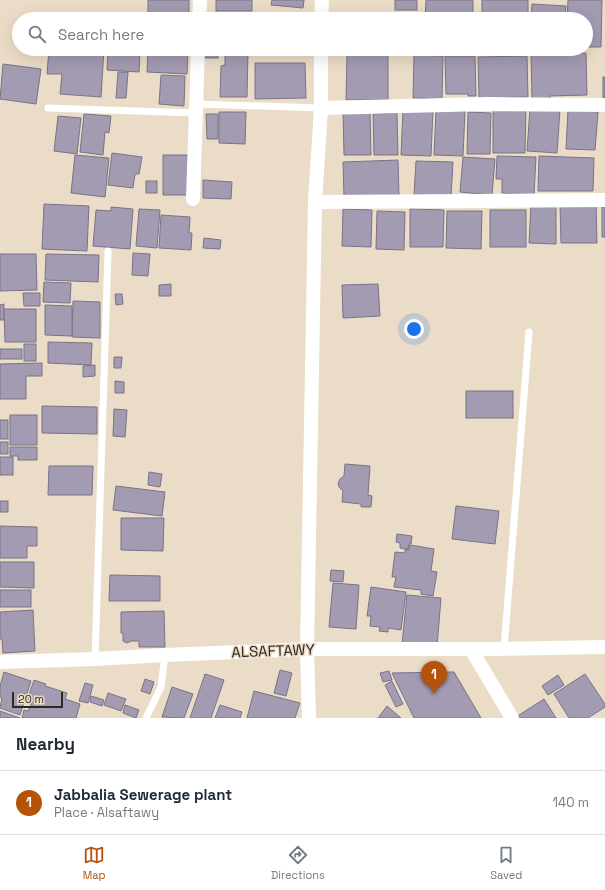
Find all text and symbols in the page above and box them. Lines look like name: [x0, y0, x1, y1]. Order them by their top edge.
search box: [12, 12, 593, 56]
icon: search: [26, 23, 48, 45]
text: Search here: [58, 25, 144, 44]
your location: [404, 319, 424, 339]
street label: ALSAFTAWY: [231, 640, 315, 661]
pin: 1: [421, 661, 447, 694]
scale bar: [12, 690, 63, 709]
text: 20 m: [18, 692, 44, 706]
text: Nearby: [16, 733, 75, 755]
text: Jabbalia Sewerage plant: [54, 785, 232, 804]
text: 1: [26, 794, 32, 811]
text: 140 m: [553, 794, 589, 811]
text: Place · Alsaftawy: [54, 804, 159, 821]
tab: Map: [83, 844, 106, 882]
tab: Directions: [271, 844, 325, 882]
tab: Saved: [490, 844, 522, 882]

